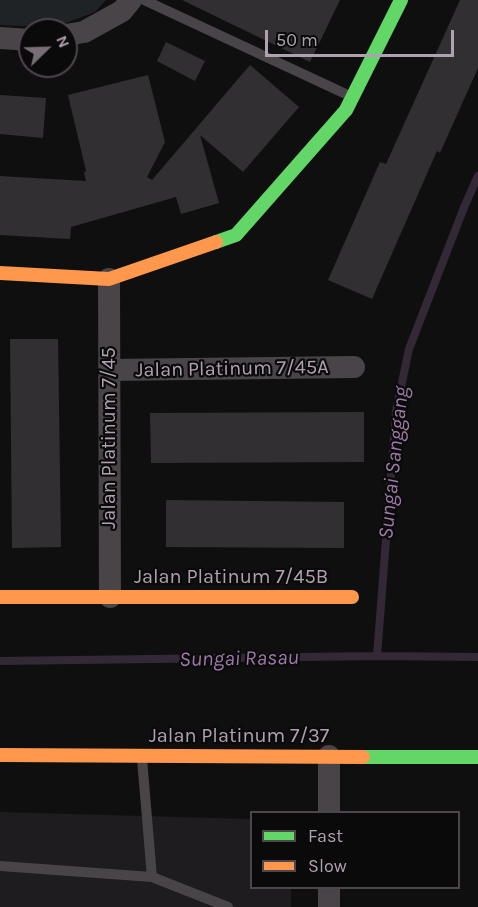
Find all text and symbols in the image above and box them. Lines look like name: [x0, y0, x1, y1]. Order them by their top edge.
north arrow: [18, 18, 78, 78]
scale bar: [268, 18, 457, 56]
text: 50 m: [276, 29, 318, 51]
text: N: [52, 33, 74, 51]
street label: Jalan Platinum 7/45: [97, 347, 121, 529]
street label: Jalan Platinum 7/45A: [135, 355, 329, 383]
water label: Sungai Sanggang: [373, 386, 415, 540]
street label: Jalan Platinum 7/45B: [134, 565, 328, 589]
water label: Sungai Rasau: [179, 645, 299, 673]
street label: Jalan Platinum 7/37: [149, 724, 329, 748]
legend: [250, 811, 460, 889]
text: Fast: [308, 825, 343, 847]
text: Slow: [308, 855, 347, 877]

